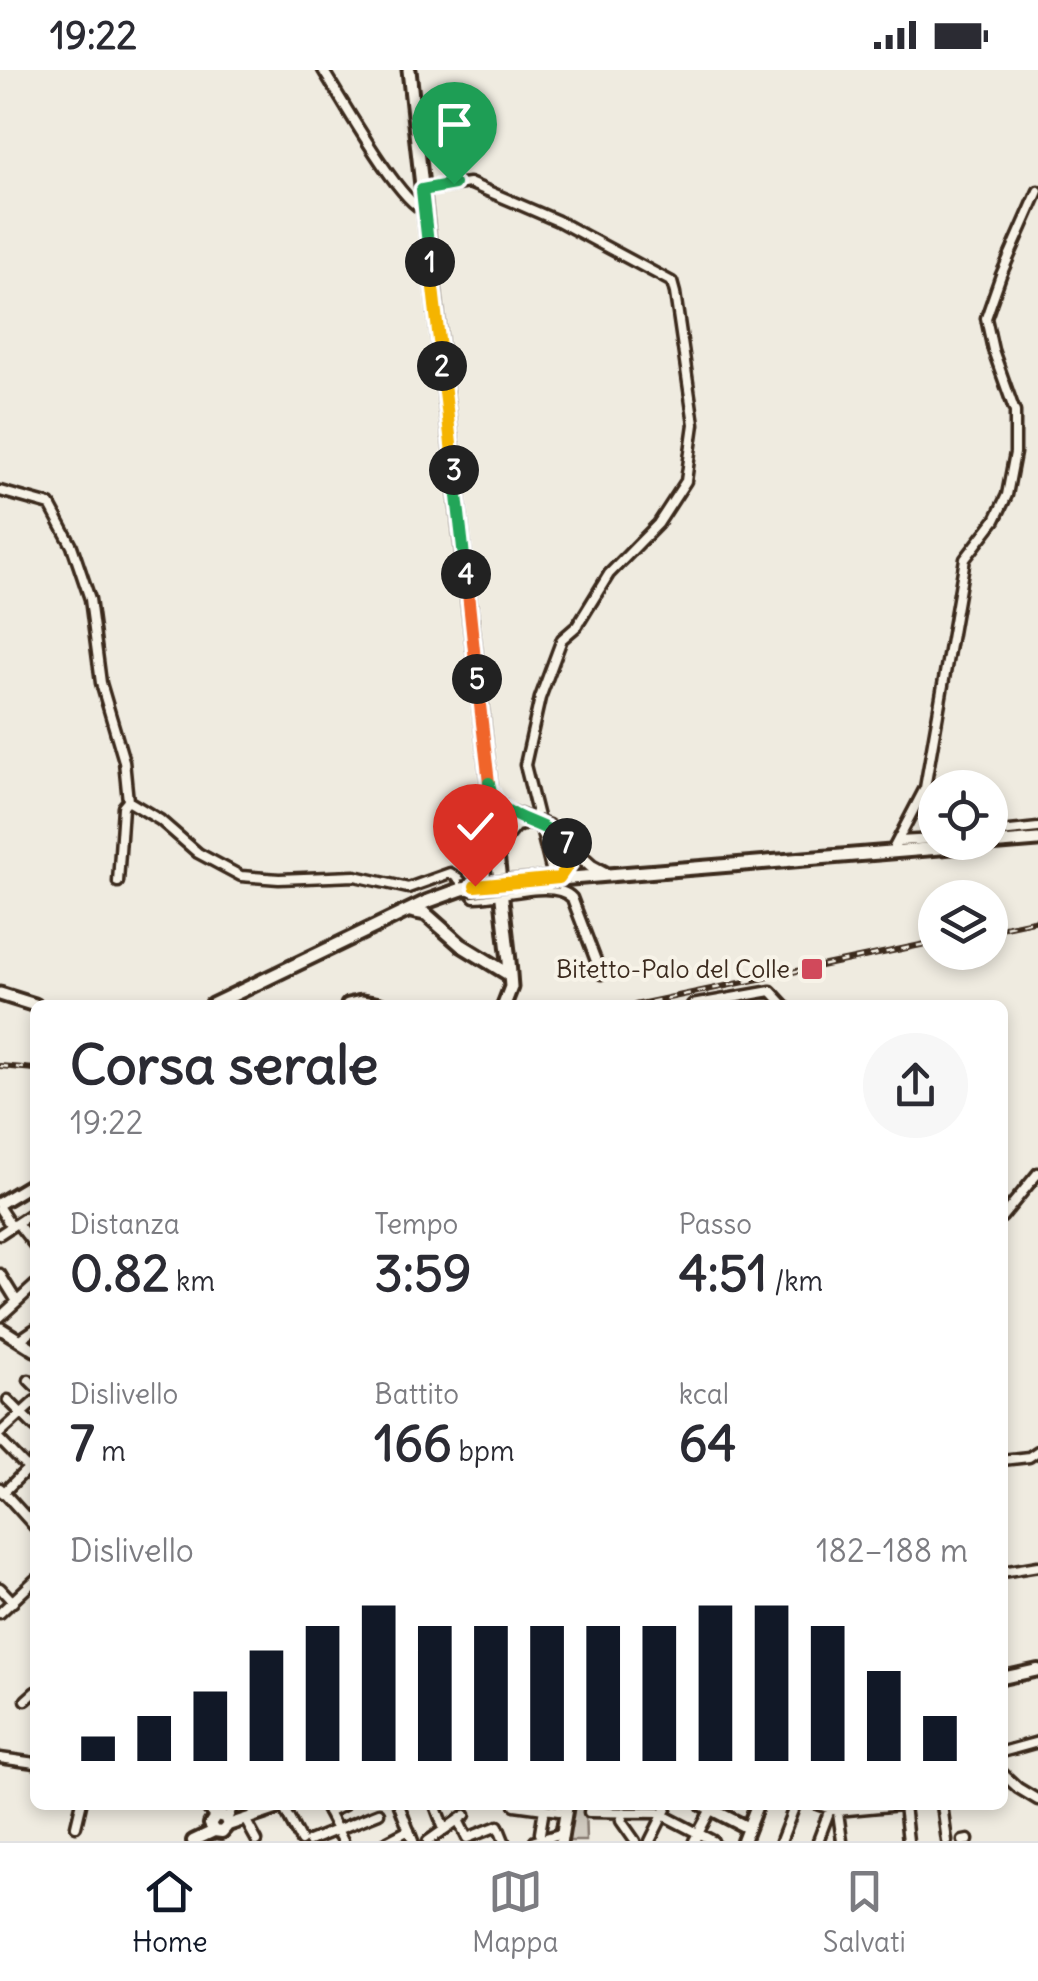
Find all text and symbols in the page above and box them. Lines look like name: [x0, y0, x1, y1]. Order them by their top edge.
text: 19:22: [50, 12, 137, 59]
pin: [412, 82, 497, 185]
icon: arrive: [427, 97, 482, 152]
pin: 1: [405, 237, 455, 287]
text: 1: [424, 244, 436, 280]
pin: 2: [417, 341, 467, 391]
text: 2: [434, 348, 450, 384]
pin: 3: [429, 445, 479, 495]
text: 3: [446, 452, 462, 488]
pin: 4: [441, 549, 491, 599]
text: 4: [458, 556, 474, 592]
pin: 5: [452, 654, 502, 704]
text: 5: [469, 661, 485, 697]
map controls: [918, 770, 1008, 970]
button: locate: [918, 770, 1008, 860]
pin: [433, 784, 518, 887]
icon: check: [448, 799, 503, 854]
pin: 7: [542, 818, 592, 868]
text: 7: [560, 825, 574, 861]
button: layers: [918, 880, 1008, 970]
place label: Bitetto-Palo del Colle: [556, 953, 790, 985]
marker: Bitetto-Palo del Colle: [799, 956, 825, 982]
text: Corsa serale: [70, 1030, 378, 1099]
button: share: [863, 1033, 968, 1138]
text: 19:22: [70, 1102, 143, 1143]
text: Distanza: [70, 1206, 180, 1242]
text: Tempo: [374, 1206, 458, 1242]
text: Passo: [679, 1206, 752, 1242]
text: 0.82: [70, 1242, 169, 1305]
text: 3:59: [374, 1242, 472, 1305]
text: 4:51: [679, 1242, 767, 1305]
text: km: [169, 1263, 215, 1299]
text: /km: [767, 1263, 823, 1299]
text: Dislivello: [70, 1376, 178, 1412]
text: Battito: [374, 1376, 459, 1412]
text: kcal: [679, 1376, 729, 1412]
text: 7: [70, 1412, 95, 1475]
text: 166: [374, 1412, 452, 1475]
text: 64: [679, 1412, 736, 1475]
text: m: [95, 1433, 126, 1469]
text: bpm: [452, 1433, 515, 1469]
text: Dislivello: [70, 1530, 194, 1571]
text: 182–188 m: [816, 1530, 968, 1571]
tab: Home: [132, 1864, 208, 1960]
tab: Mappa: [472, 1864, 558, 1960]
tab: Salvati: [823, 1864, 906, 1960]

